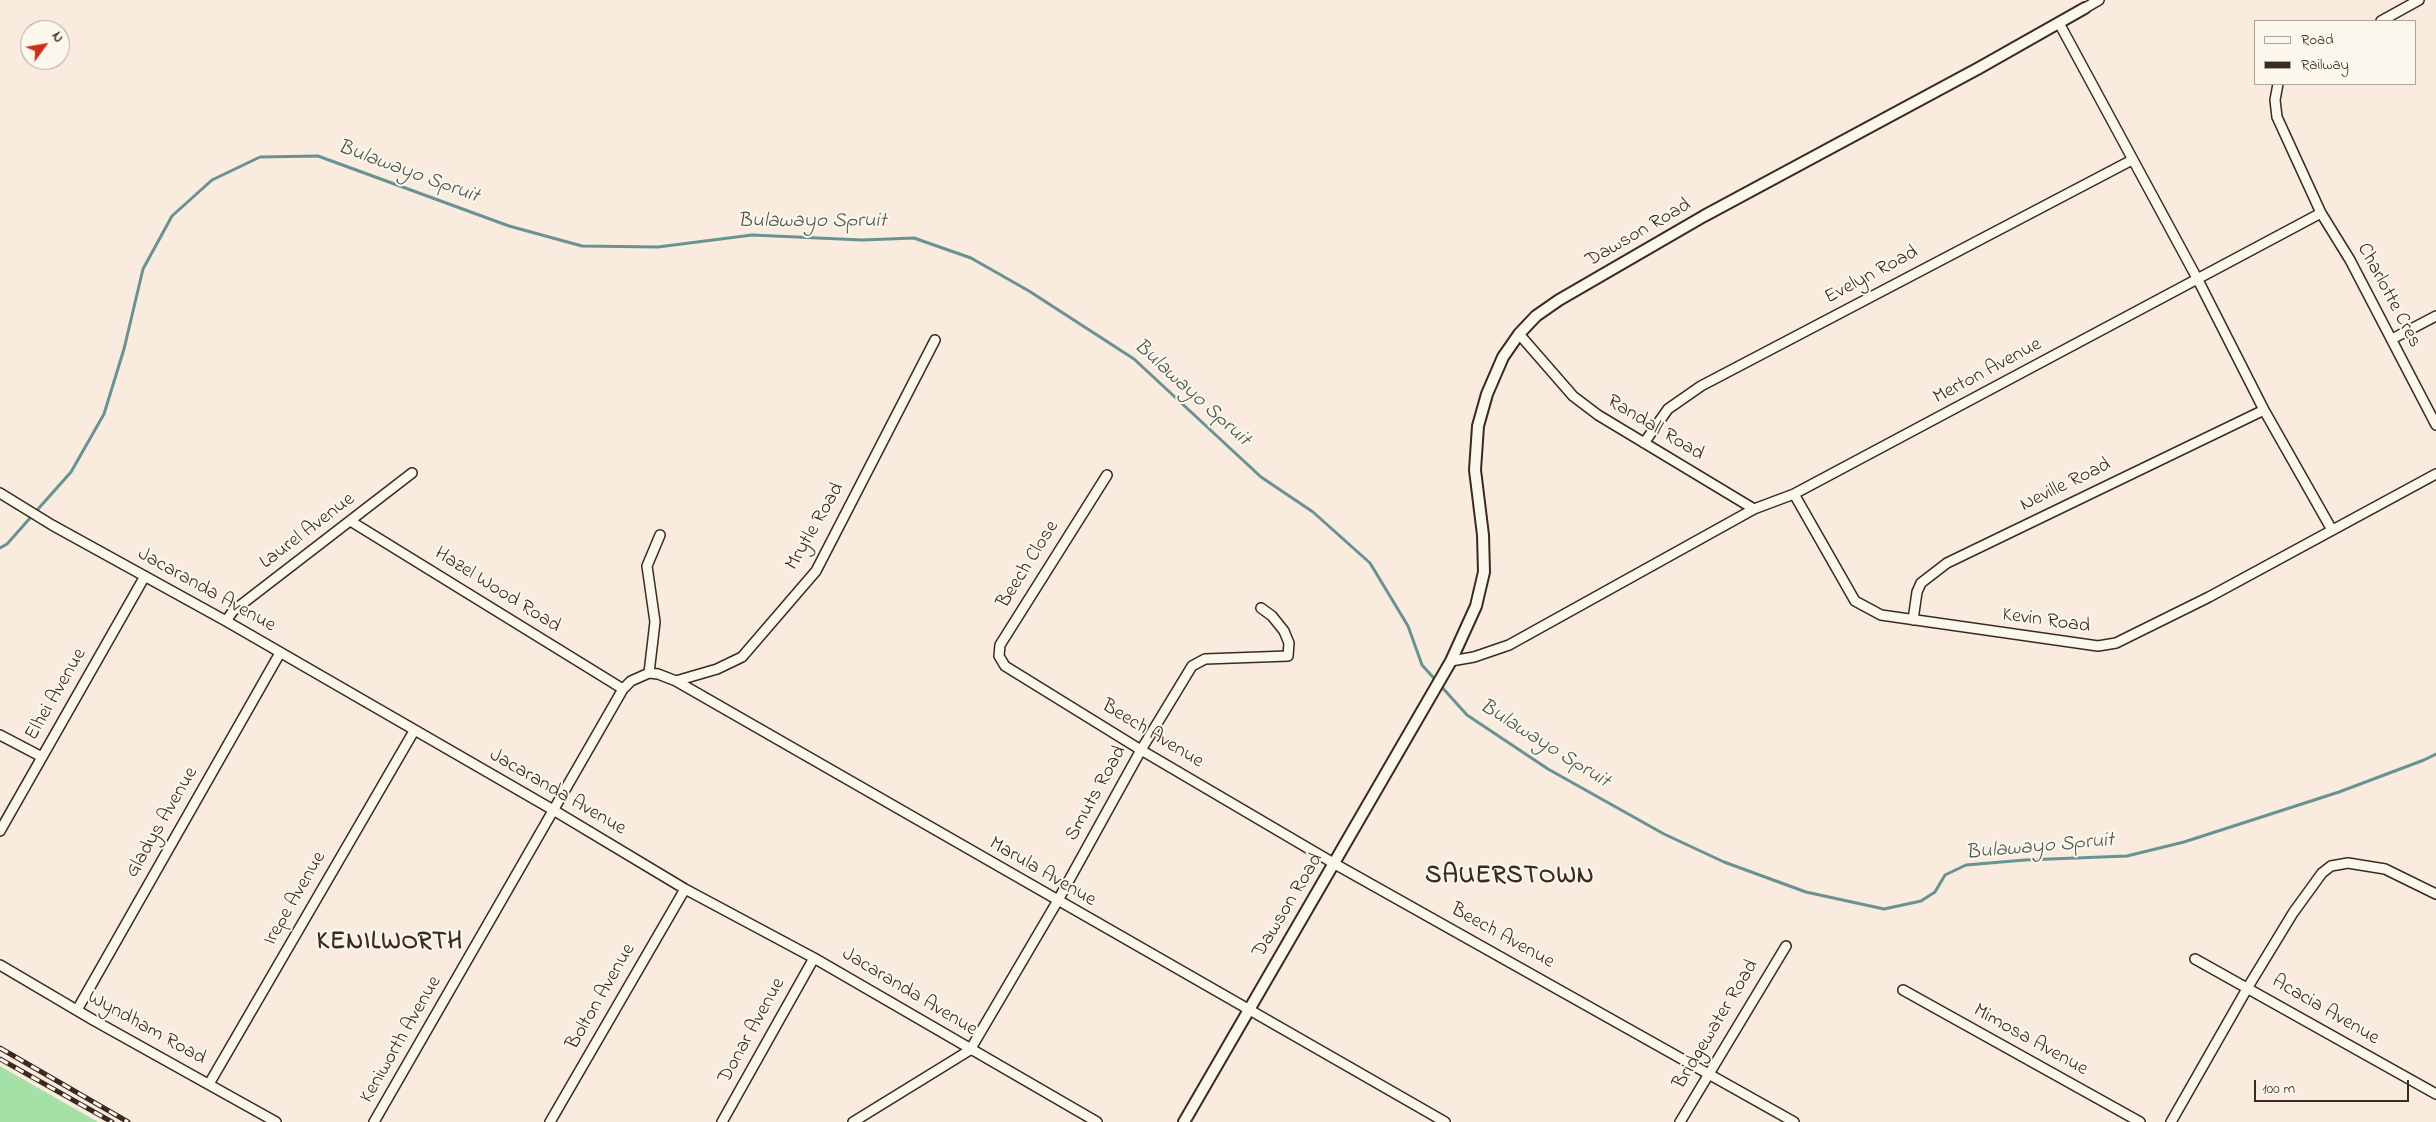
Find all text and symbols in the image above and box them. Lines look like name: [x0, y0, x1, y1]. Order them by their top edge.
north arrow: [20, 20, 70, 70]
legend: [2254, 20, 2416, 85]
text: N: [46, 28, 69, 47]
text: Road: [2301, 29, 2334, 51]
text: Railway: [2301, 54, 2349, 76]
water label: Bulawayo Spruit: [334, 136, 482, 210]
street label: Dawson Road: [1582, 194, 1696, 274]
water label: Bulawayo Spruit: [738, 210, 886, 236]
street label: Charlotte Cres: [2350, 240, 2426, 352]
street label: Evelyn Road: [1821, 241, 1923, 311]
street label: Merton Avenue: [1930, 333, 2046, 411]
water label: Bulawayo Spruit: [1127, 335, 1255, 453]
street label: Randall Road: [1602, 391, 1708, 467]
street label: Neville Road: [2017, 454, 2115, 518]
street label: Mrytle Road: [781, 479, 851, 575]
street label: Laurel Avenue: [256, 488, 360, 576]
street label: Beech Close: [993, 517, 1065, 613]
street label: Jacaranda Avenue: [133, 543, 279, 639]
street label: Hazel Wood Road: [430, 543, 564, 639]
street label: Kevin Road: [2001, 604, 2091, 640]
street label: Elhei Avenue: [21, 645, 93, 745]
street label: Beech Avenue: [1097, 695, 1207, 775]
water label: Bulawayo Spruit: [1474, 695, 1614, 795]
street label: Smuts Road: [1061, 742, 1133, 846]
street label: Jacaranda Avenue: [484, 744, 630, 842]
street label: Gladys Avenue: [122, 763, 204, 883]
water label: Bulawayo Spruit: [1965, 829, 2115, 867]
street label: Marula Avenue: [984, 833, 1100, 913]
street label: Irepe Avenue: [259, 848, 333, 950]
street label: Dawson Road: [1248, 849, 1330, 963]
district label: SAUERSTOWN: [1424, 863, 1596, 893]
street label: Beech Avenue: [1446, 899, 1558, 975]
district label: KENILWORTH: [316, 929, 464, 959]
street label: Bolton Avenue: [562, 940, 642, 1054]
street label: Jacaranda Avenue: [837, 943, 981, 1043]
street label: Bridgewater Road: [1669, 956, 1765, 1094]
street label: Acacia Avenue: [2267, 971, 2383, 1051]
street label: Keniworth Avenue: [356, 972, 448, 1108]
street label: Donar Avenue: [714, 974, 792, 1088]
street label: Wyndham Road: [82, 986, 210, 1072]
street label: Mimosa Avenue: [1968, 1000, 2092, 1082]
scale bar: [2256, 1070, 2411, 1102]
text: 100 m: [2262, 1078, 2295, 1100]

